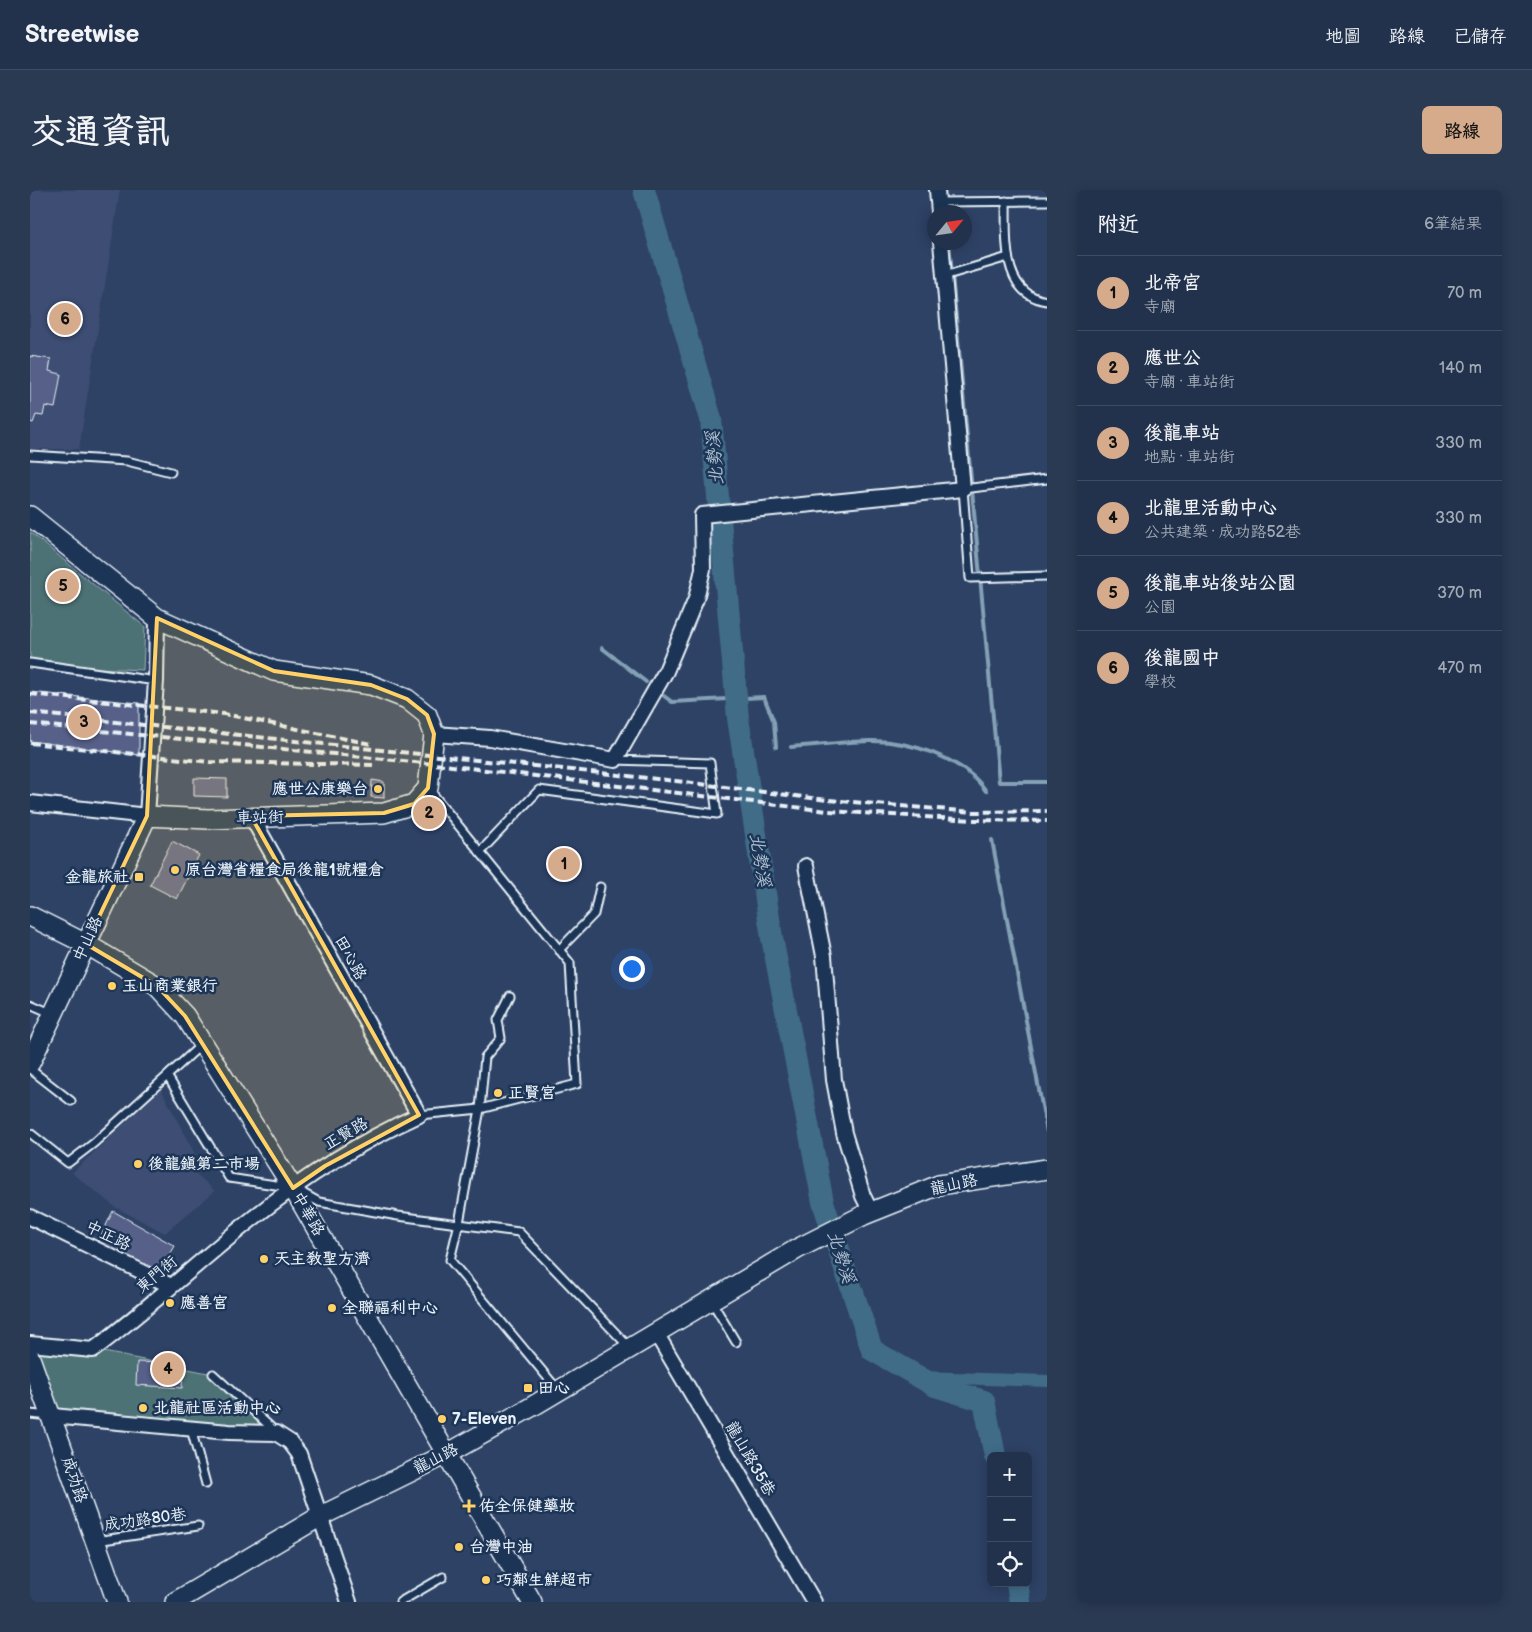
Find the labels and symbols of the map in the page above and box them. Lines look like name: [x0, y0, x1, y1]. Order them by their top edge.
north arrow: [927, 205, 972, 250]
pin: 6: [49, 300, 81, 338]
water label: 北勢溪: [702, 429, 728, 486]
pin: 5: [47, 567, 79, 605]
pin: 3: [68, 703, 100, 741]
place label: 應世公康樂台: [272, 780, 368, 799]
marker: 應世公康樂台: [372, 783, 384, 795]
pin: 2: [413, 794, 445, 832]
street label: 車站街: [236, 808, 284, 828]
water label: 北勢溪: [745, 832, 775, 889]
pin: 1: [548, 845, 580, 883]
place label: 原台灣省糧食局後龍1號糧倉: [185, 861, 384, 880]
marker: 原台灣省糧食局後龍1號糧倉: [169, 864, 181, 876]
place label: 金龍旅社: [65, 868, 129, 887]
marker: 金龍旅社: [133, 871, 145, 883]
street label: 中山路: [69, 913, 107, 965]
street label: 田心路: [330, 932, 370, 984]
your location: [619, 956, 645, 982]
place label: 玉山商業銀行: [122, 977, 218, 996]
marker: 玉山商業銀行: [106, 980, 118, 992]
place label: 正賢宮: [508, 1084, 556, 1103]
marker: 正賢宮: [492, 1087, 504, 1099]
street label: 正賢路: [320, 1114, 372, 1154]
place label: 後龍鎮第二市場: [148, 1155, 260, 1174]
marker: 後龍鎮第二市場: [132, 1158, 144, 1170]
street label: 龍山路: [929, 1171, 979, 1199]
street label: 中華路: [288, 1188, 328, 1240]
street label: 中正路: [82, 1217, 134, 1255]
water label: 北勢溪: [823, 1228, 860, 1287]
place label: 天主教聖方濟: [274, 1250, 370, 1269]
street label: 東門街: [133, 1252, 181, 1298]
marker: 天主教聖方濟: [258, 1253, 270, 1265]
place label: 應善宮: [180, 1294, 228, 1313]
marker: 應善宮: [164, 1297, 176, 1309]
place label: 全聯福利中心: [342, 1299, 438, 1318]
marker: 全聯福利中心: [326, 1302, 338, 1314]
pin: 4: [152, 1350, 184, 1388]
place label: 田心: [538, 1379, 570, 1398]
marker: 田心: [522, 1382, 534, 1394]
place label: 北龍社區活動中心: [153, 1399, 281, 1418]
marker: 北龍社區活動中心: [137, 1402, 149, 1414]
place label: 7-Eleven: [452, 1410, 516, 1429]
marker: 7-Eleven: [436, 1413, 448, 1425]
street label: 龍山路35巷: [721, 1418, 779, 1500]
street label: 龍山路: [410, 1440, 462, 1478]
street label: 成功路: [57, 1454, 91, 1506]
place label: 佑全保健藥妝: [479, 1497, 575, 1516]
marker: 佑全保健藥妝: [463, 1500, 475, 1512]
street label: 成功路80巷: [103, 1505, 187, 1535]
place label: 台灣中油: [469, 1538, 533, 1557]
marker: 台灣中油: [453, 1541, 465, 1553]
place label: 巧鄰生鮮超市: [496, 1571, 592, 1590]
marker: 巧鄰生鮮超市: [480, 1574, 492, 1586]

